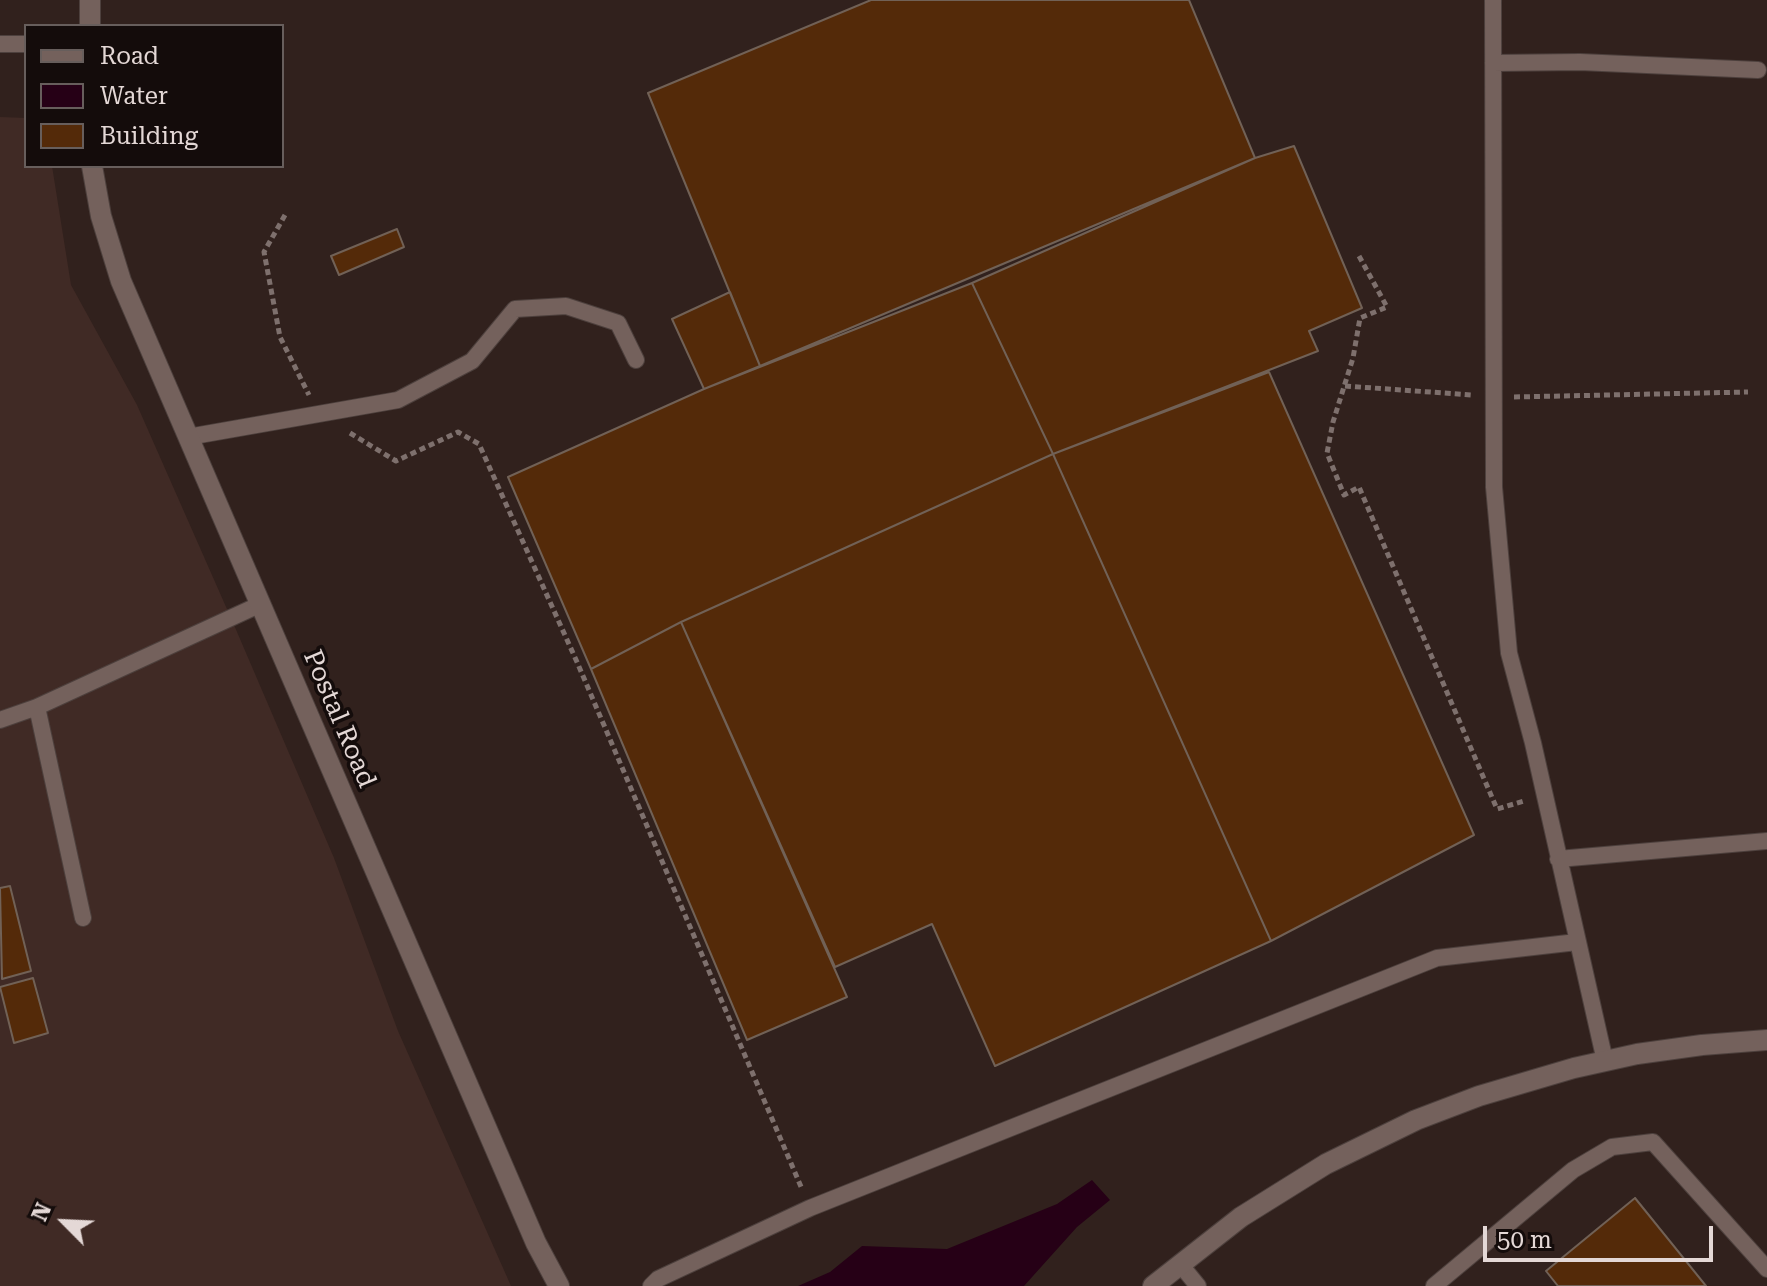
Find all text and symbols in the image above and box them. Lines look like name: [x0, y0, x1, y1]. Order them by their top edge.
legend: [24, 24, 284, 168]
text: Road: [100, 42, 159, 70]
text: Water: [100, 82, 168, 110]
text: Building: [100, 122, 198, 150]
street label: Postal Road: [296, 645, 382, 793]
north arrow: [24, 1182, 104, 1262]
text: N: [27, 1199, 56, 1225]
scale bar: [1487, 1210, 1717, 1260]
text: 50 m: [1497, 1226, 1552, 1254]

